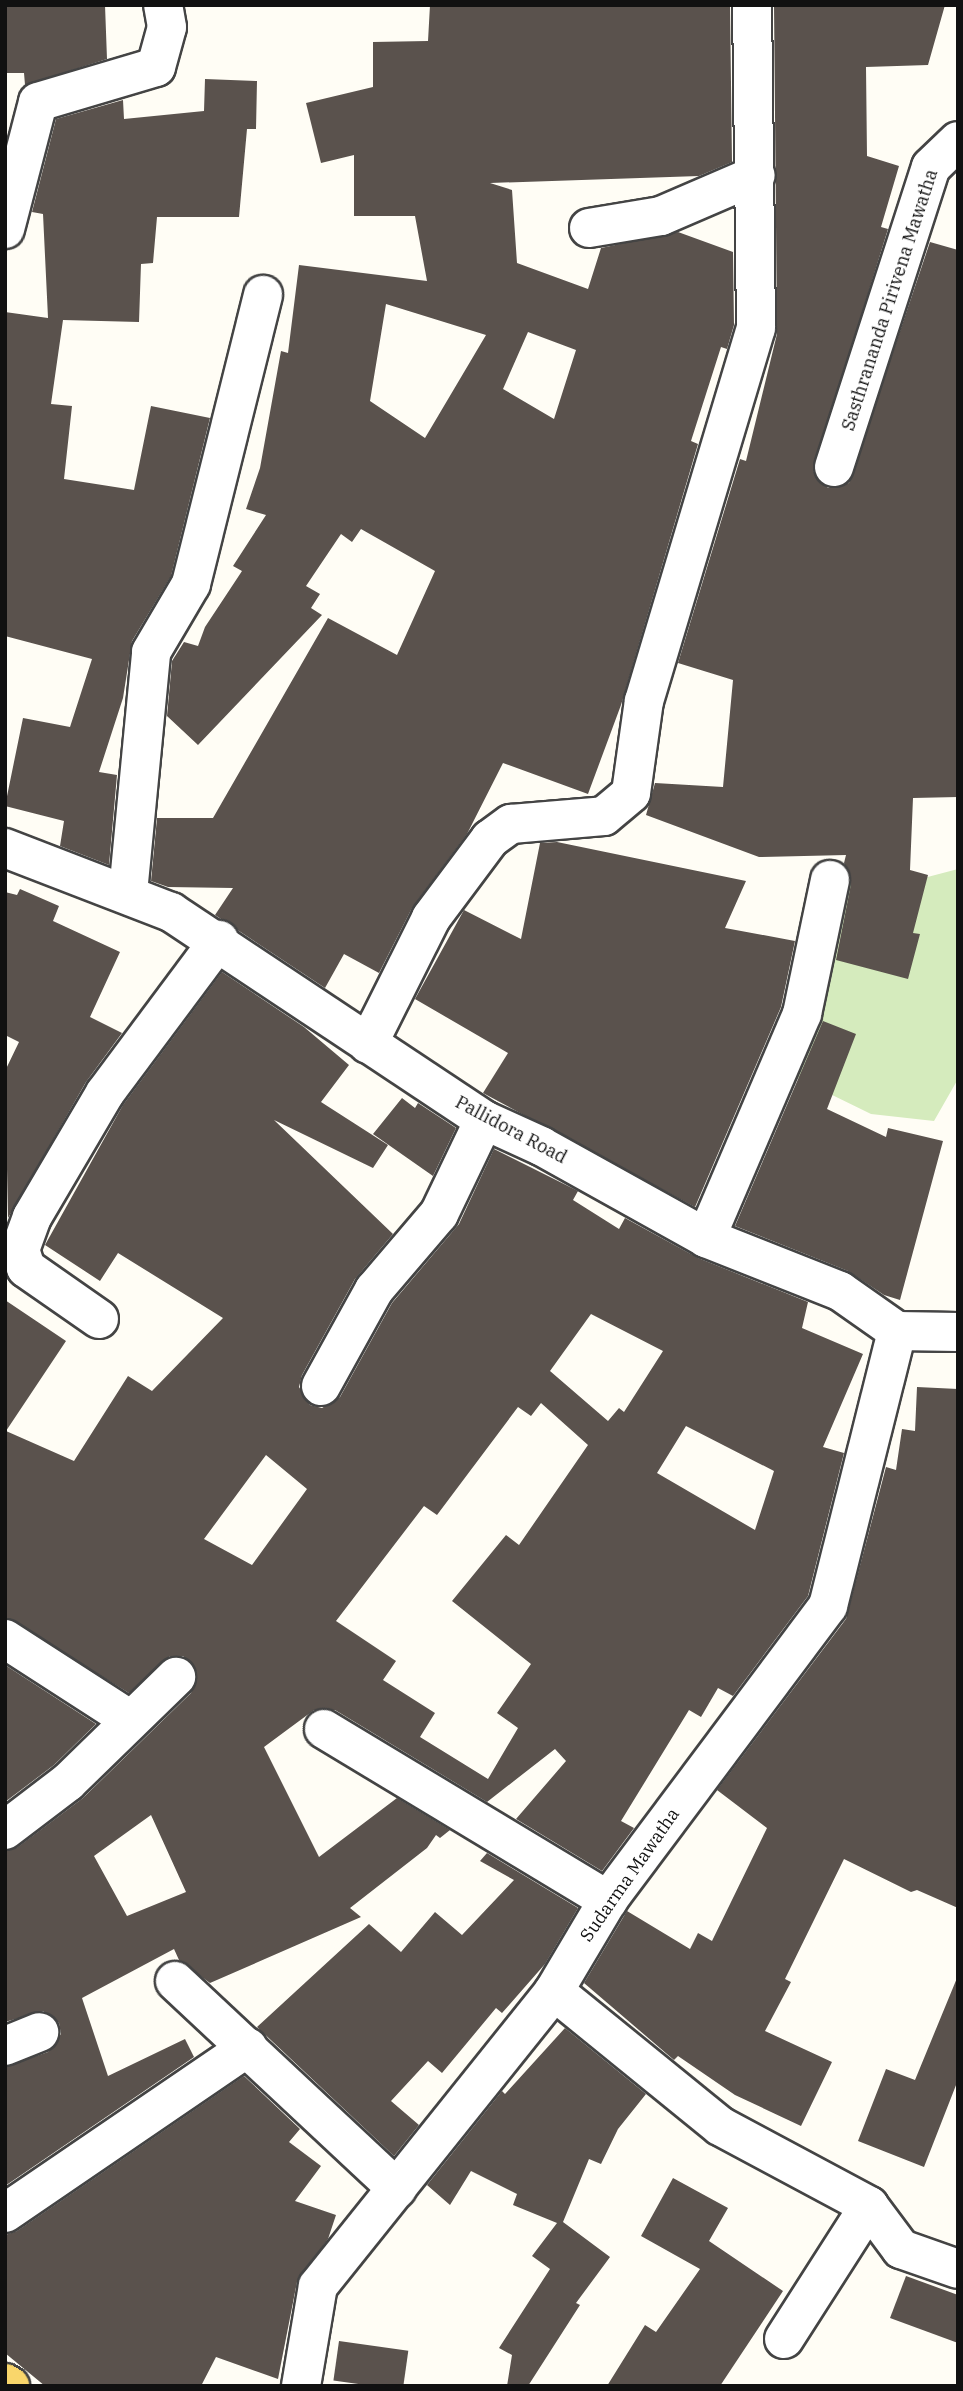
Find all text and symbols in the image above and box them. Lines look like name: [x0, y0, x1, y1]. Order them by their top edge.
street label: Sasthrananda Pirivena Mawatha: [837, 167, 943, 433]
street label: Pallidora Road: [452, 1092, 570, 1168]
street label: Sudarma Mawatha: [576, 1804, 684, 1946]

